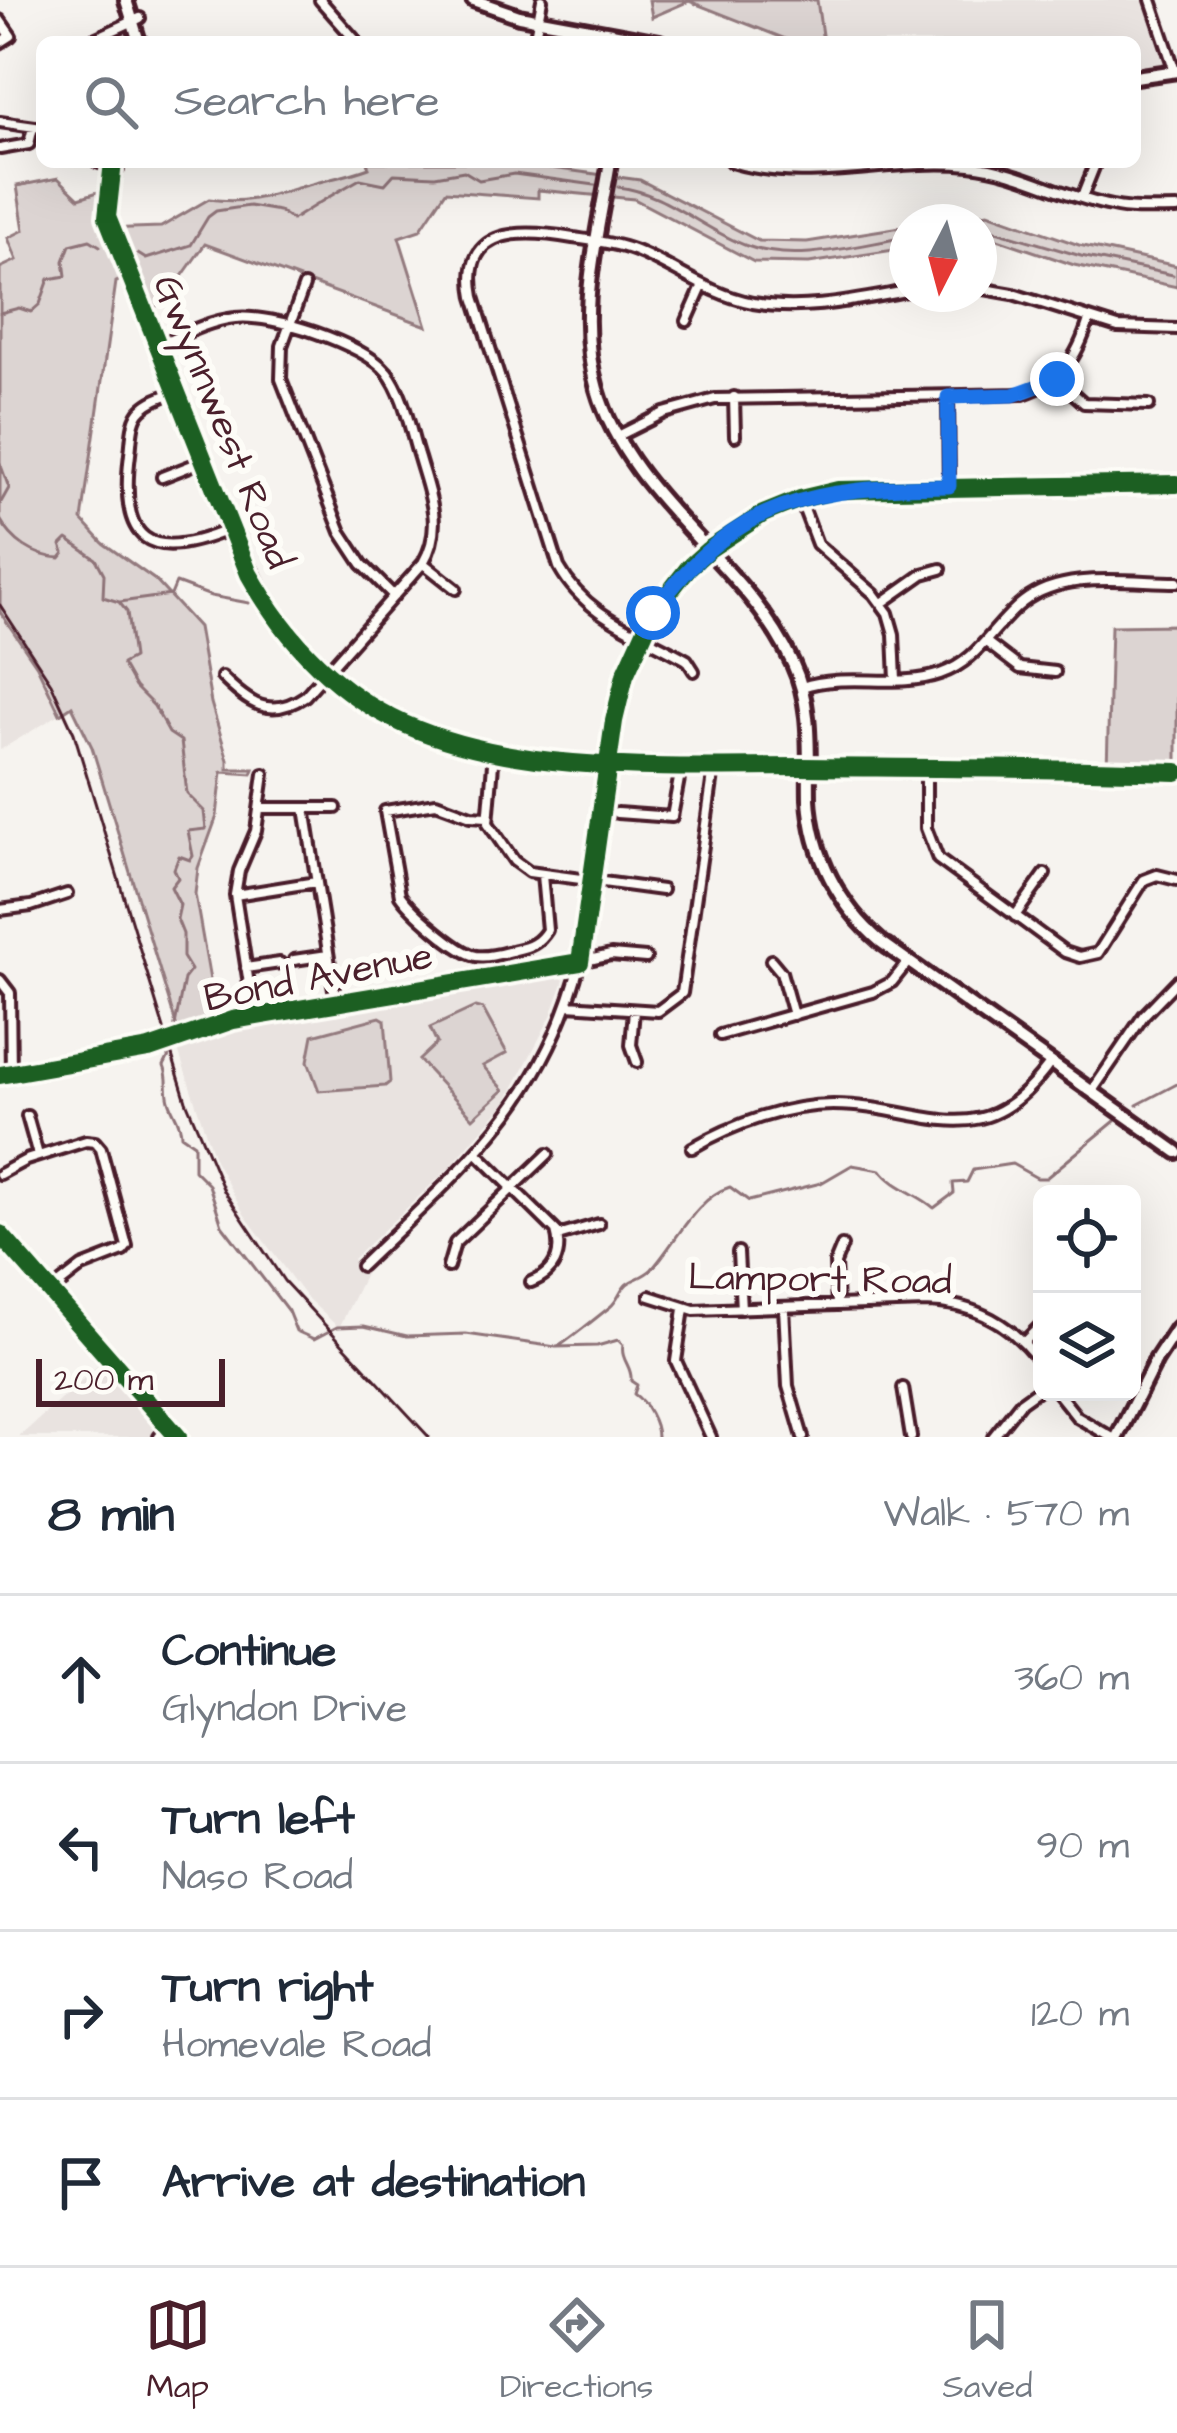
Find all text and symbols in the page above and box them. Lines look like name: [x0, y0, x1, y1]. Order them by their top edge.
search box: [36, 36, 1141, 168]
icon: search: [78, 69, 144, 135]
text: Search here: [174, 71, 440, 133]
north arrow: [889, 204, 997, 312]
street label: Gwynnwest Road: [138, 267, 306, 577]
route end: [1030, 352, 1084, 406]
route start: [626, 586, 680, 640]
street label: Bond Avenue: [200, 929, 437, 1027]
map controls: [1033, 1185, 1141, 1401]
button: locate: [1033, 1185, 1141, 1293]
street label: Lamport Road: [688, 1251, 952, 1309]
button: layers: [1033, 1293, 1141, 1401]
scale bar: [36, 1353, 225, 1406]
text: 200 m: [54, 1357, 153, 1403]
text: 8 min: [48, 1480, 174, 1551]
text: Walk · 570 m: [883, 1488, 1129, 1542]
text: Continue: [162, 1621, 336, 1683]
icon: ahead: [48, 1646, 114, 1712]
text: 360 m: [1014, 1652, 1129, 1706]
text: Glyndon Drive: [162, 1683, 407, 1737]
text: Turn left: [162, 1789, 355, 1851]
icon: left: [48, 1814, 114, 1880]
text: 90 m: [1036, 1820, 1129, 1874]
text: Naso Road: [162, 1851, 353, 1905]
text: Turn right: [162, 1957, 374, 2019]
icon: right: [48, 1982, 114, 2048]
text: 120 m: [1031, 1988, 1129, 2042]
text: Homevale Road: [162, 2019, 432, 2073]
icon: arrive: [48, 2150, 114, 2216]
text: Arrive at destination: [162, 2152, 585, 2214]
tab: Map: [145, 2292, 211, 2410]
tab: Directions: [500, 2292, 653, 2410]
tab: Saved: [942, 2292, 1032, 2410]

